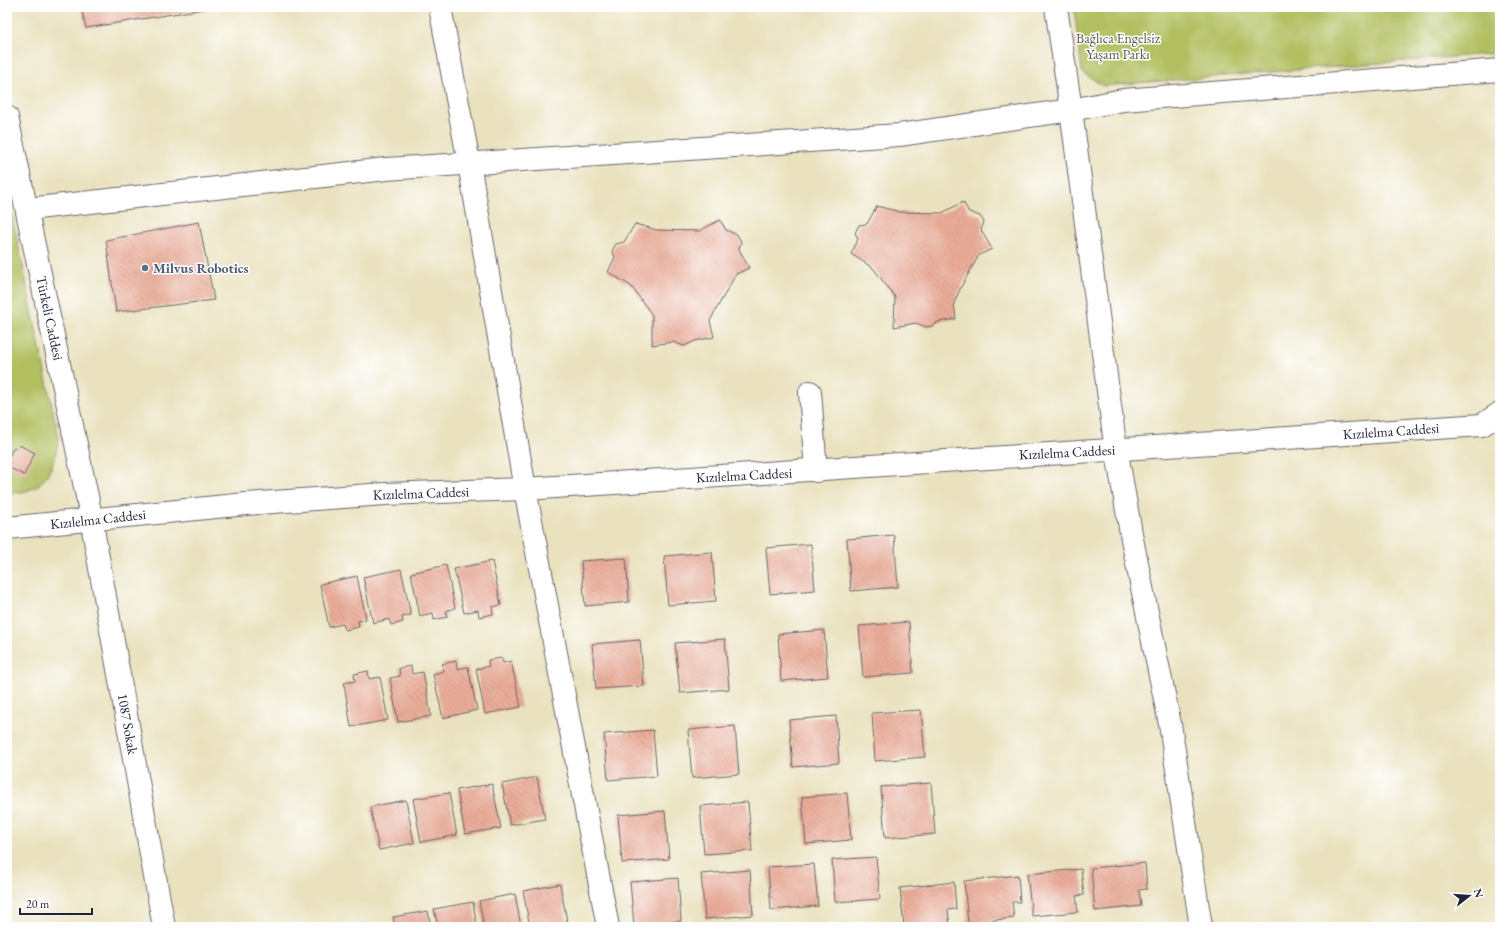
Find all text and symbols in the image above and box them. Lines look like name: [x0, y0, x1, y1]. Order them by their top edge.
park label: Bağlıca Engelsiz Yaşam Parkı: [1076, 29, 1161, 63]
place label: Milvus Robotics: [153, 259, 249, 277]
marker: Milvus Robotics: [140, 263, 150, 273]
street label: Türkeli Caddesi: [32, 274, 68, 363]
street label: Kızılelma Caddesi: [1342, 419, 1440, 443]
street label: Kızılelma Caddesi: [1018, 440, 1116, 464]
street label: Kızılelma Caddesi: [695, 463, 793, 487]
street label: Kızılelma Caddesi: [373, 482, 470, 504]
street label: Kızılelma Caddesi: [49, 505, 147, 533]
street label: 1087 Sokak: [114, 692, 142, 756]
north arrow: [1449, 876, 1489, 916]
text: N: [1471, 887, 1487, 899]
scale bar: [20, 890, 92, 916]
text: 20 m: [26, 896, 50, 912]

